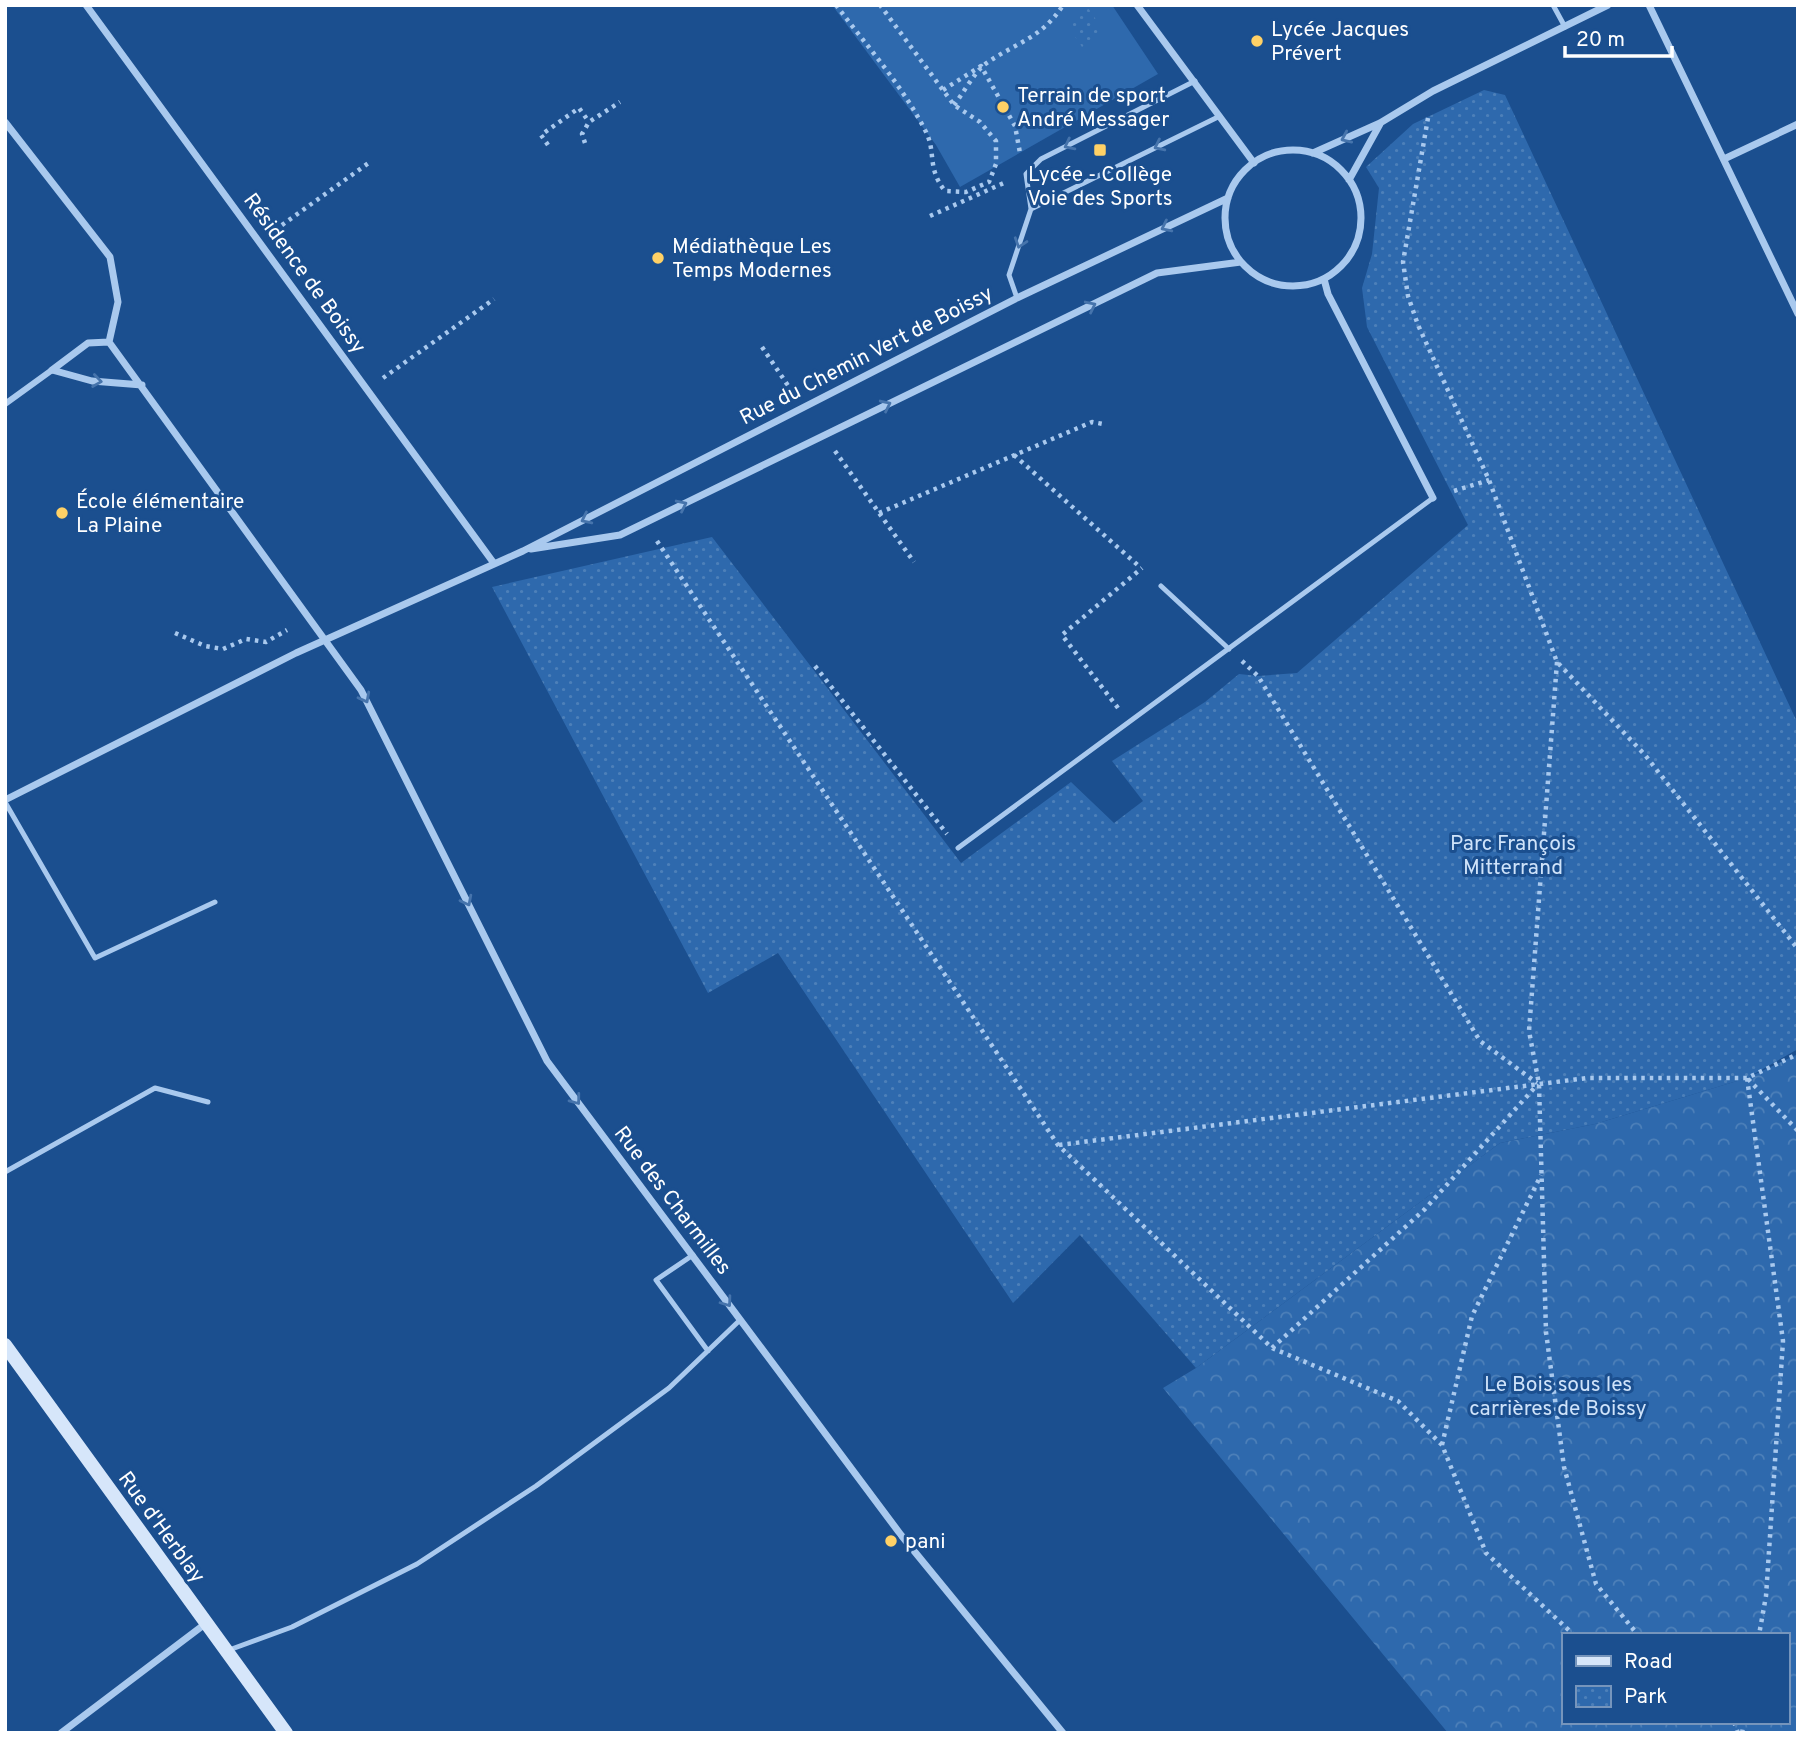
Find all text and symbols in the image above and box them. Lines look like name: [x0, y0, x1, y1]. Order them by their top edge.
scale bar: [1565, 14, 1672, 58]
place label: Lycée Jacques Prévert: [1271, 17, 1409, 68]
text: 20 m: [1576, 27, 1625, 54]
marker: Lycée Jacques Prévert: [1249, 33, 1265, 49]
place label: Terrain de sport André Messager: [1017, 83, 1169, 134]
marker: Terrain de sport André Messager: [995, 99, 1011, 115]
one-way arrow: [1341, 130, 1354, 144]
one-way arrow: [1064, 137, 1076, 151]
one-way arrow: [1154, 138, 1166, 152]
marker: Lycée - Collège Voie des Sports: [1092, 142, 1108, 158]
place label: Lycée - Collège Voie des Sports: [1027, 162, 1173, 213]
street label: Résidence de Boissy: [237, 188, 371, 359]
one-way arrow: [1161, 218, 1173, 232]
place label: Médiathèque Les Temps Modernes: [672, 234, 832, 285]
one-way arrow: [1013, 237, 1028, 249]
marker: Médiathèque Les Temps Modernes: [650, 250, 666, 266]
street label: Rue du Chemin Vert de Boissy: [736, 281, 998, 432]
one-way arrow: [1084, 300, 1096, 314]
one-way arrow: [91, 373, 102, 388]
one-way arrow: [879, 400, 891, 414]
place label: École élémentaire La Plaine: [76, 488, 244, 540]
one-way arrow: [675, 499, 687, 513]
marker: École élémentaire La Plaine: [54, 505, 70, 521]
one-way arrow: [581, 511, 593, 525]
one-way arrow: [356, 690, 370, 703]
park label: Parc François Mitterrand: [1450, 831, 1576, 882]
one-way arrow: [458, 894, 472, 906]
one-way arrow: [568, 1092, 581, 1104]
street label: Rue des Charmilles: [607, 1121, 737, 1281]
one-way arrow: [719, 1294, 731, 1306]
park label: Le Bois sous les carrières de Boissy: [1469, 1372, 1647, 1423]
street label: Rue d'Herblay: [111, 1467, 210, 1589]
place label: pani: [905, 1529, 946, 1556]
marker: pani: [883, 1533, 899, 1549]
legend: [1562, 1633, 1789, 1724]
text: Road: [1624, 1649, 1673, 1676]
text: Park: [1624, 1684, 1667, 1711]

